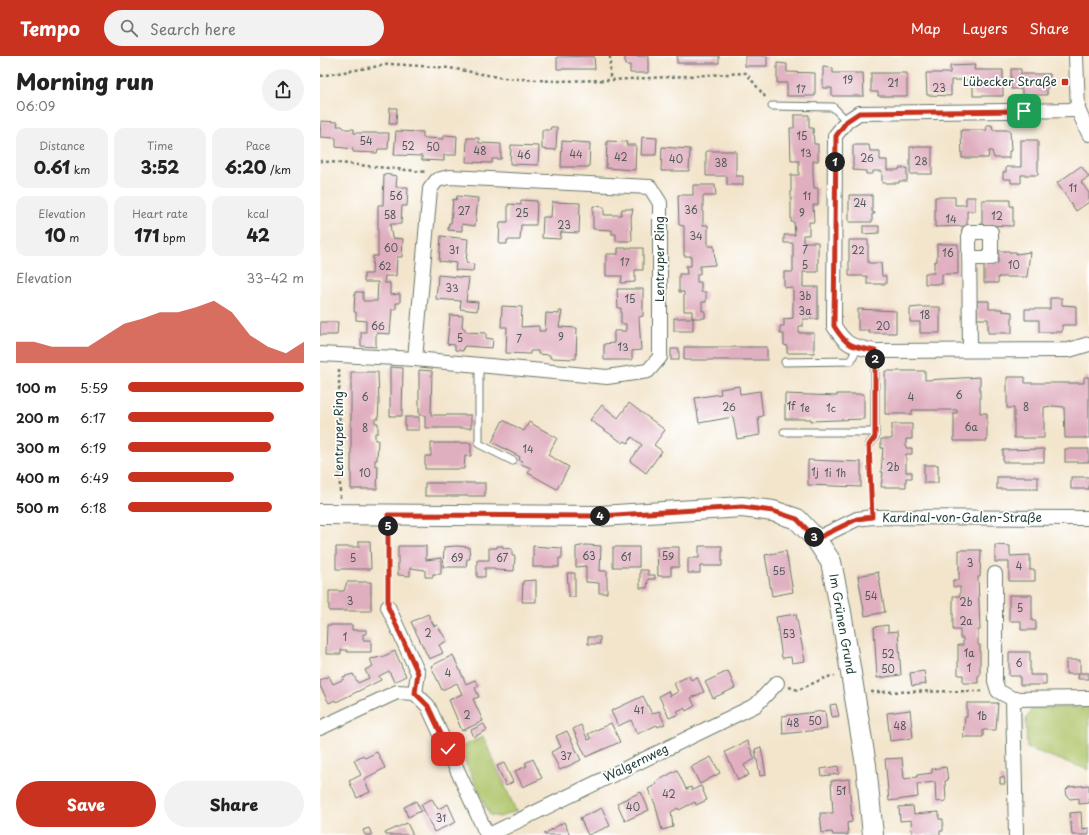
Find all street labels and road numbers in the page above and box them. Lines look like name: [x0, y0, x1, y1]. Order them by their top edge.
street label: Lentruper Ring: [650, 216, 668, 302]
street label: Lentruper Ring: [329, 391, 347, 477]
street label: Kardinal-von-Galen-Straße: [882, 508, 1042, 526]
street label: Im Grünen Grund: [825, 572, 861, 676]
street label: Walgernweg: [600, 739, 671, 786]

